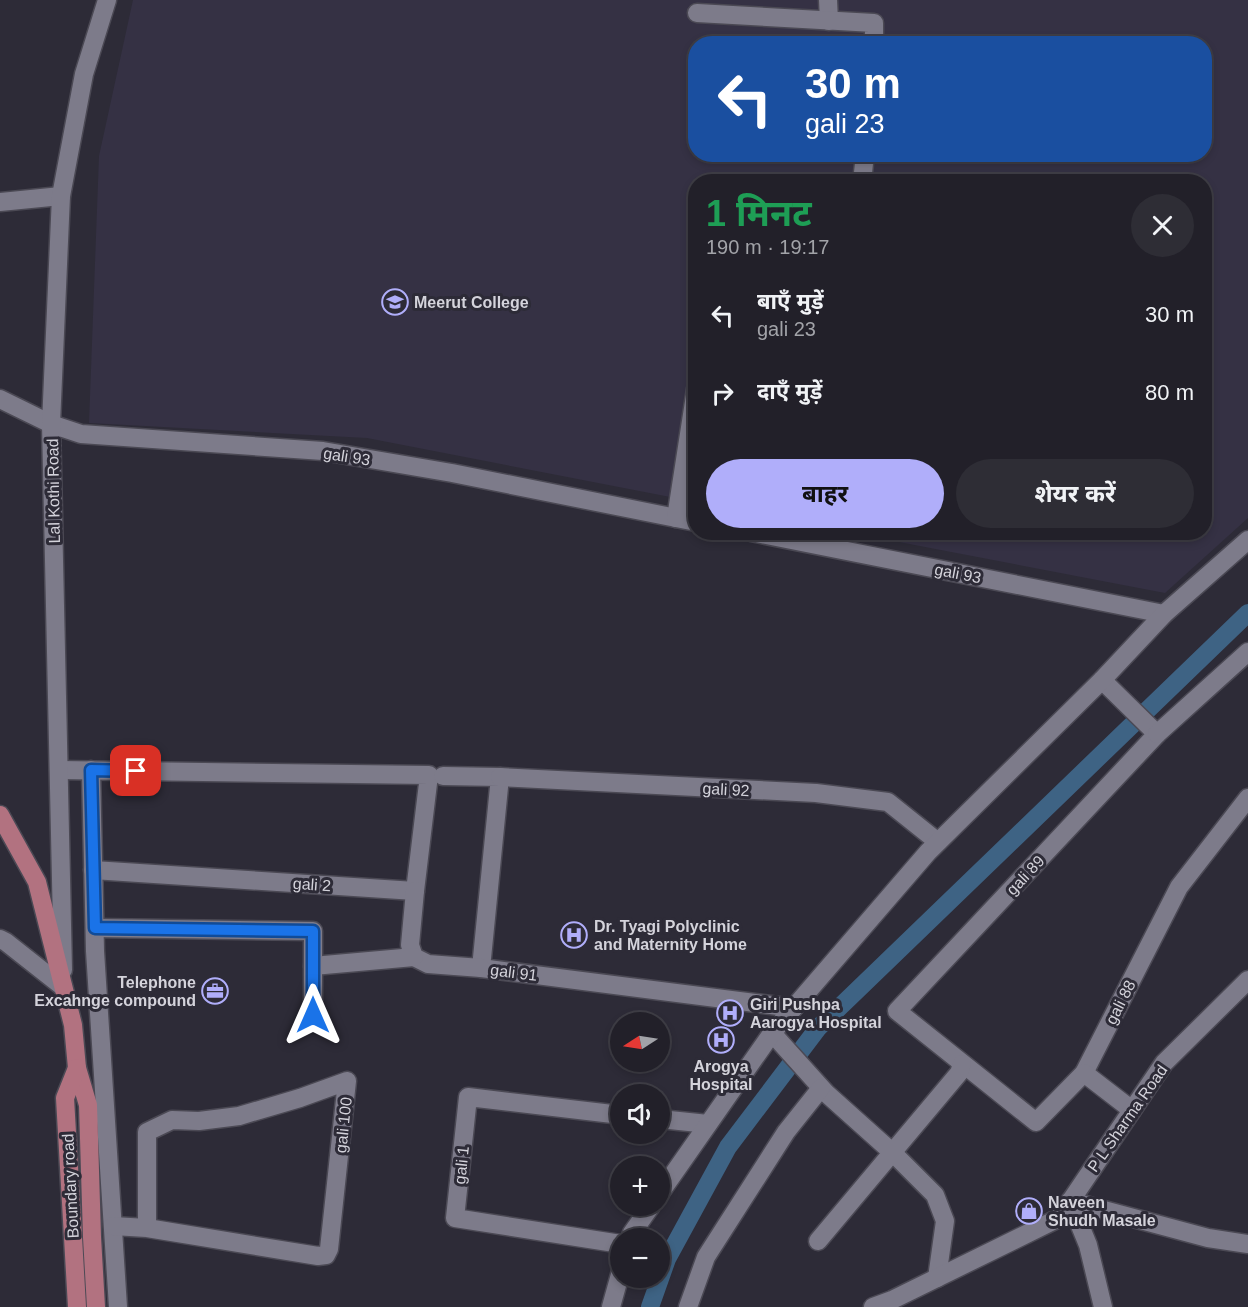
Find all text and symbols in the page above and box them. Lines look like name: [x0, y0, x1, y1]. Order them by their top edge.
icon: left: [706, 60, 784, 138]
text: 30 m: [805, 60, 901, 107]
text: gali 23: [805, 109, 885, 139]
text: 1 मिनट: [706, 193, 812, 234]
button: close: [1131, 194, 1194, 257]
text: 190 m · 19:17: [706, 236, 829, 258]
school or university icon: Meerut College: [380, 287, 410, 317]
text: बाएँ मुड़ें: [757, 289, 823, 314]
place label: Meerut College: [414, 294, 529, 311]
icon: left: [706, 299, 739, 332]
text: 30 m: [1145, 302, 1194, 327]
text: gali 23: [757, 318, 816, 340]
icon: right: [706, 377, 739, 410]
text: दाएँ मुड़ें: [757, 379, 822, 404]
text: 80 m: [1145, 380, 1194, 405]
street label: Lal Kothi Road: [44, 438, 63, 544]
street label: gali 93: [322, 444, 372, 469]
button: बाहर: [706, 459, 944, 528]
button: शेयर करें: [956, 459, 1194, 528]
street label: gali 93: [933, 561, 983, 586]
pin: [110, 745, 161, 796]
icon: arrive: [119, 754, 152, 787]
street label: gali 92: [702, 780, 750, 799]
street label: gali 89: [1003, 852, 1048, 898]
street label: gali 2: [292, 875, 332, 894]
place label: Dr. Tyagi Polyclinic and Maternity Home: [594, 918, 747, 953]
hospital icon: Dr. Tyagi Polyclinic and Maternity Home: [559, 920, 589, 950]
street label: gali 91: [490, 961, 538, 984]
place label: Telephone Excahnge compound: [34, 974, 196, 1009]
office icon: Telephone Excahnge compound: [200, 976, 230, 1006]
street label: gali 88: [1102, 977, 1139, 1027]
position arrow: [281, 983, 345, 1047]
place label: Giri Pushpa Aarogya Hospital: [750, 996, 882, 1031]
hospital icon: Giri Pushpa Aarogya Hospital: [715, 998, 745, 1028]
north arrow: [610, 1012, 670, 1072]
map controls: [610, 1012, 670, 1288]
hospital icon: Arogya Hospital: [706, 1025, 736, 1055]
place label: Arogya Hospital: [689, 1058, 753, 1093]
street label: P L Sharma Road: [1084, 1062, 1171, 1175]
button: sound: [610, 1084, 670, 1144]
street label: gali 100: [332, 1096, 355, 1154]
street label: Boundary road: [59, 1133, 82, 1239]
street label: gali 1: [451, 1145, 472, 1185]
button: +: [610, 1156, 670, 1216]
place label: Naveen Shudh Masale: [1048, 1194, 1156, 1229]
shop icon: Naveen Shudh Masale: [1014, 1196, 1044, 1226]
button: −: [610, 1228, 670, 1288]

